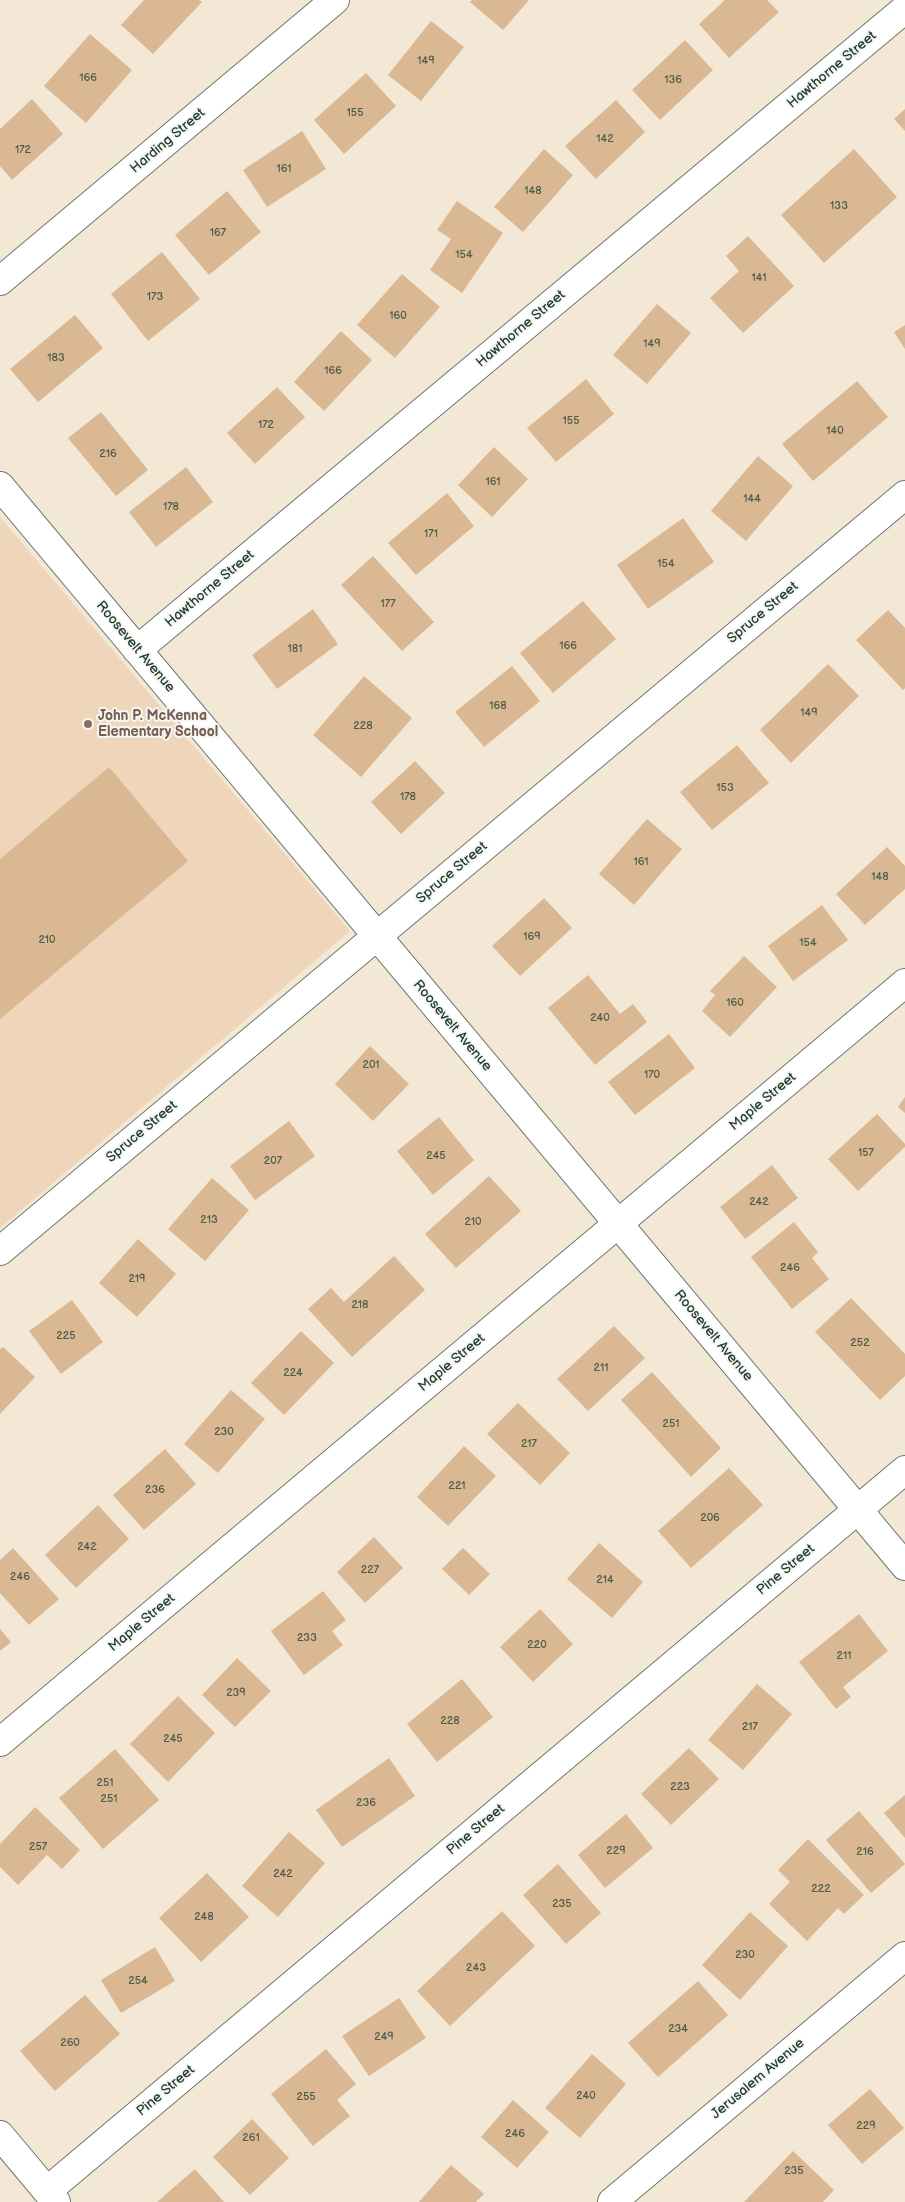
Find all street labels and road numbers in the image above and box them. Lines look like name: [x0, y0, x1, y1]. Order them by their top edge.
street label: Hawthorne Street: [784, 28, 880, 112]
street label: Harding Street: [127, 105, 209, 177]
street label: Hawthorne Street: [473, 287, 569, 371]
street label: Hawthorne Street: [162, 547, 258, 631]
street label: Spruce Street: [724, 578, 802, 648]
street label: Roosevelt Avenue: [92, 598, 178, 696]
street label: Spruce Street: [413, 838, 491, 908]
street label: Roosevelt Avenue: [409, 977, 495, 1075]
street label: Maple Street: [726, 1069, 800, 1135]
street label: Spruce Street: [103, 1097, 181, 1167]
street label: Roosevelt Avenue: [670, 1287, 756, 1385]
street label: Maple Street: [415, 1330, 489, 1396]
street label: Pine Street: [754, 1541, 818, 1599]
street label: Maple Street: [105, 1590, 179, 1656]
street label: Pine Street: [444, 1801, 508, 1859]
street label: Jerusalem Avenue: [708, 2035, 808, 2123]
street label: Pine Street: [134, 2062, 198, 2120]

